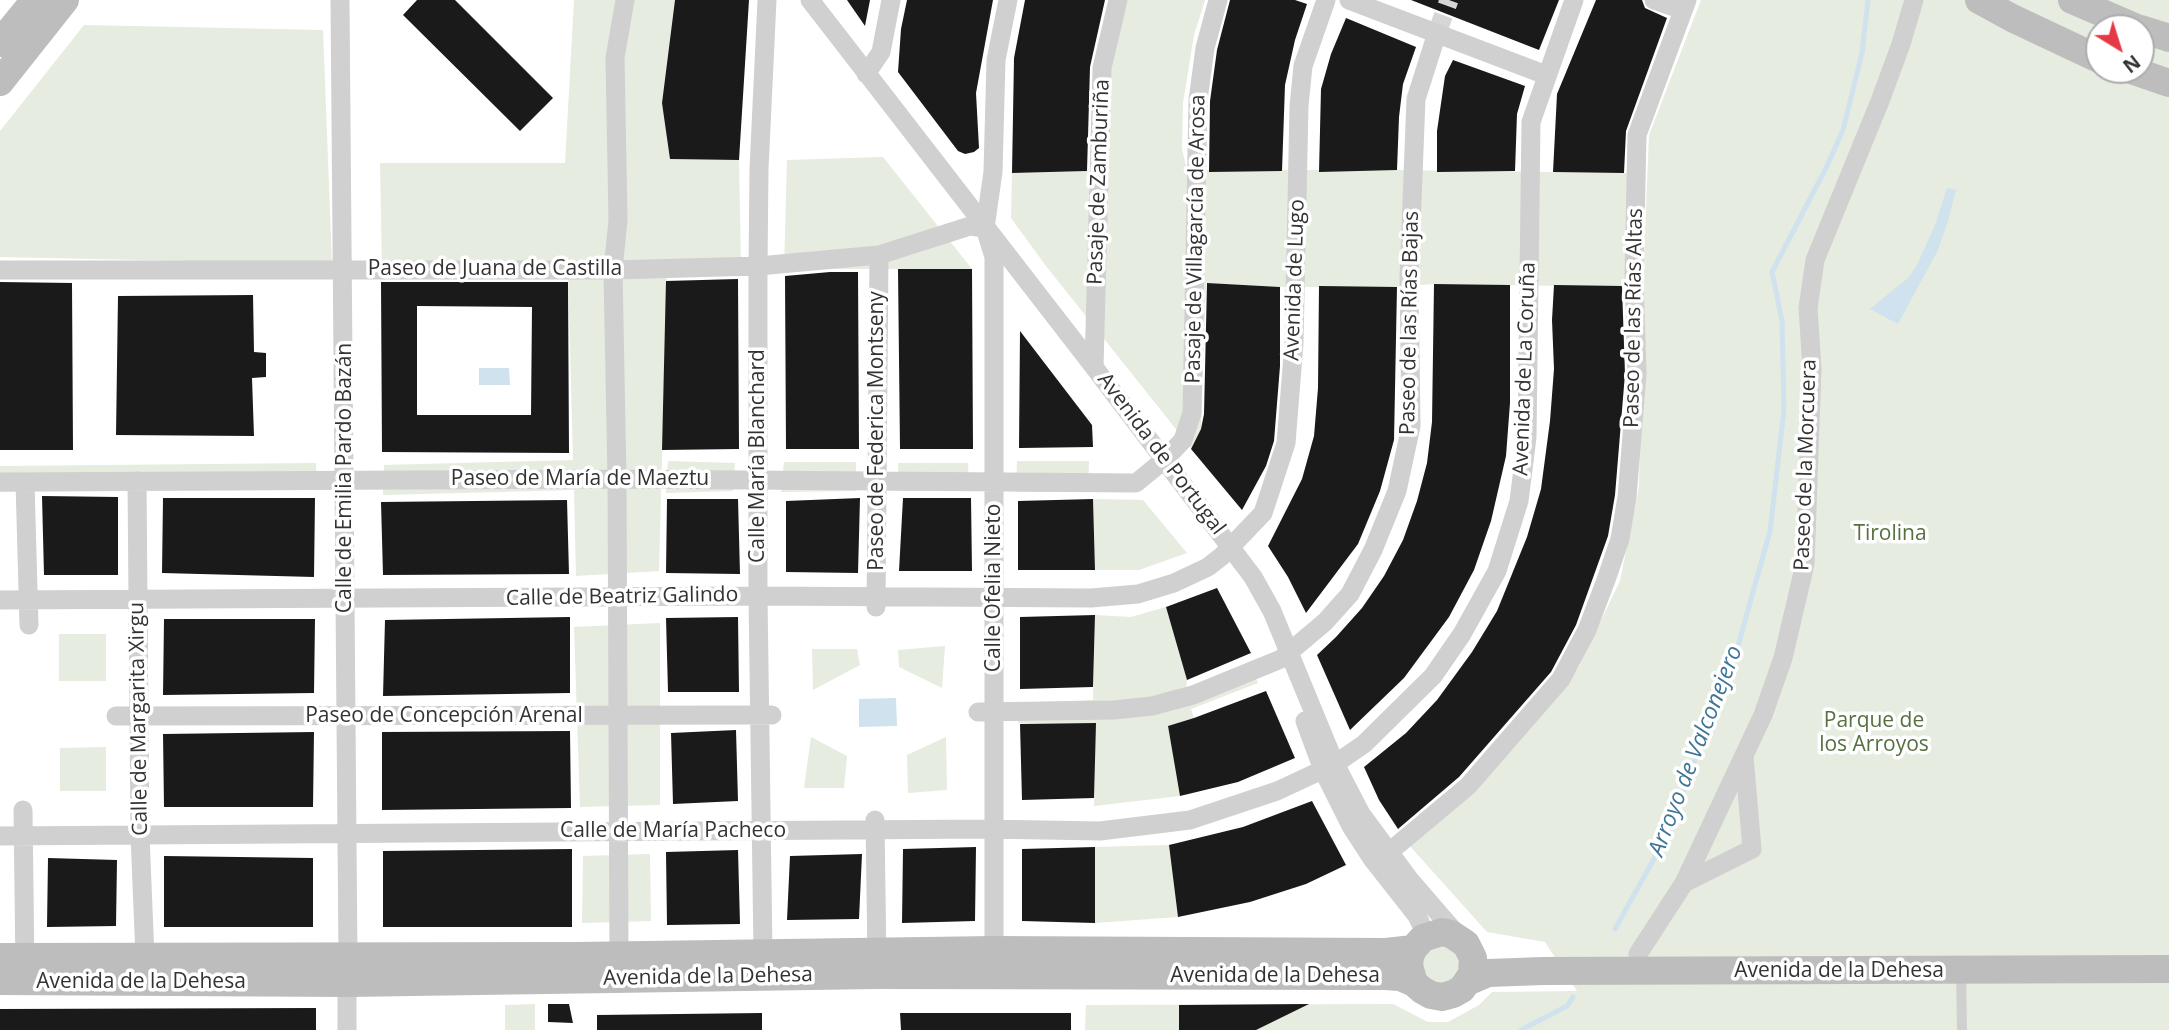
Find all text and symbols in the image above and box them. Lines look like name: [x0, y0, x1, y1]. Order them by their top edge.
north arrow: [2085, 14, 2155, 84]
text: N: [2118, 49, 2146, 79]
street label: Pasaje de Zamburiña: [1083, 79, 1115, 285]
street label: Pasaje de Villagarcía de Arosa: [1181, 94, 1211, 384]
street label: Avenida de Lugo: [1280, 199, 1310, 361]
street label: Paseo de las Rías Altas: [1619, 208, 1649, 428]
street label: Paseo de las Rías Bajas: [1395, 211, 1425, 435]
street label: Paseo de Juana de Castilla: [368, 256, 622, 282]
street label: Avenida de La Coruña: [1509, 262, 1541, 476]
street label: Paseo de Federica Montseny: [864, 291, 890, 571]
street label: Calle de Emilia Pardo Bazán: [332, 343, 358, 613]
street label: Calle María Blanchard: [745, 349, 771, 563]
street label: Paseo de la Morcuera: [1790, 359, 1822, 571]
street label: Avenida de Portugal: [1092, 368, 1230, 540]
street label: Paseo de María de Maeztu: [451, 466, 709, 492]
street label: Calle Ofelia Nieto: [981, 504, 1007, 672]
park label: Tirolina: [1853, 521, 1927, 547]
street label: Calle de Beatriz Galindo: [506, 582, 738, 612]
street label: Calle de Margarita Xirgu: [124, 602, 154, 836]
water label: Arroyo de Valconejero: [1643, 642, 1749, 860]
street label: Paseo de Concepción Arenal: [305, 703, 583, 729]
park label: Parque de los Arroyos: [1819, 708, 1929, 758]
street label: Calle de María Pacheco: [560, 818, 786, 844]
street label: Avenida de la Dehesa: [1734, 958, 1944, 984]
street label: Avenida de la Dehesa: [603, 963, 813, 991]
street label: Avenida de la Dehesa: [1170, 963, 1380, 989]
street label: Avenida de la Dehesa: [36, 969, 246, 995]

